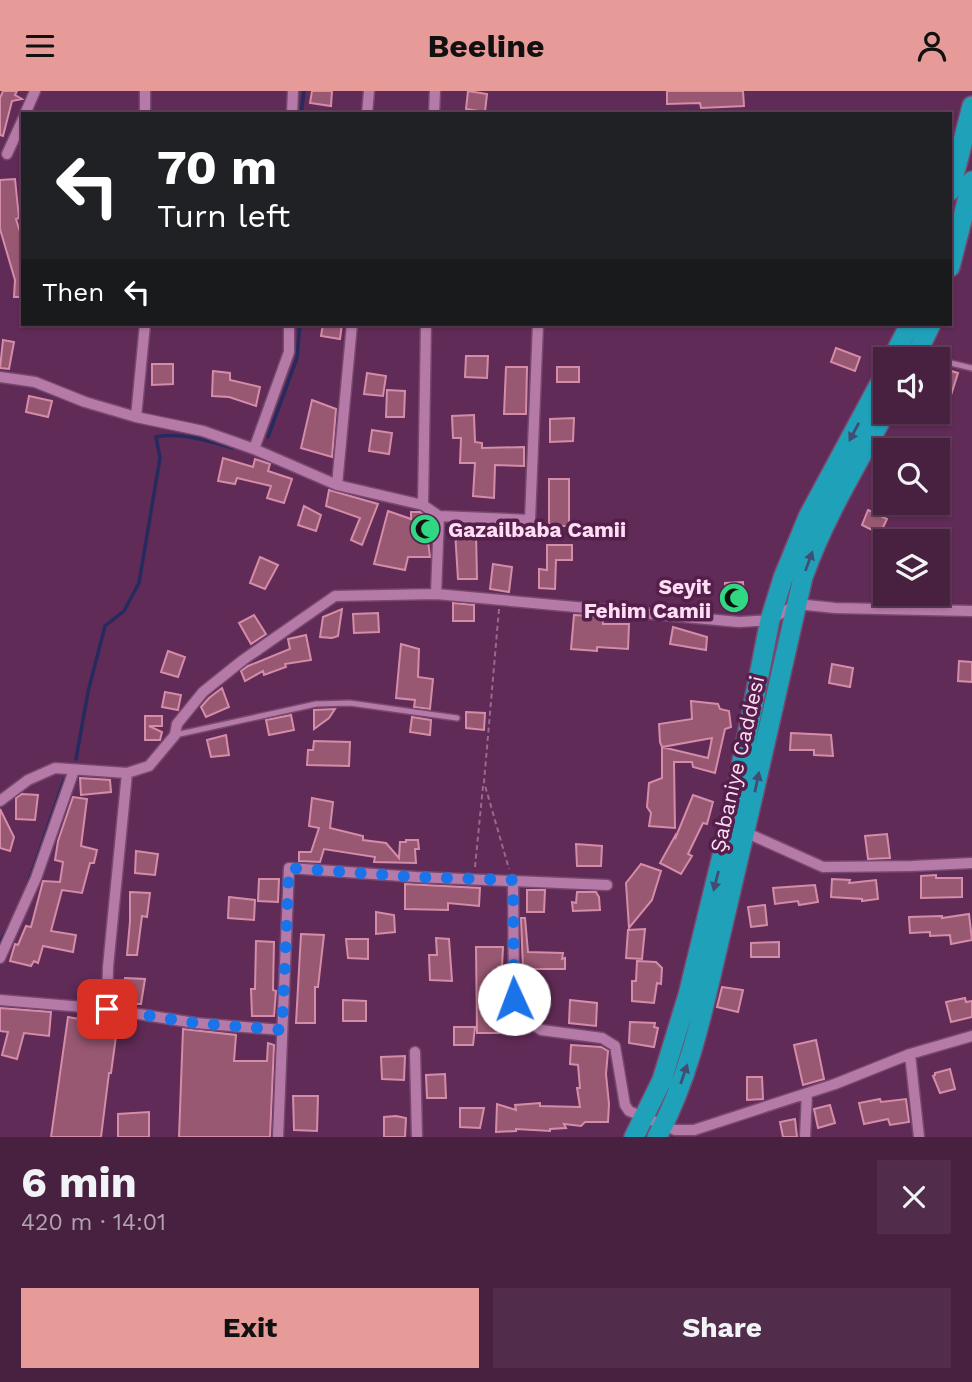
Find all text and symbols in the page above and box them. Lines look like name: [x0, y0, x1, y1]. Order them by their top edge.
icon: menu: [21, 27, 59, 65]
text: Beeline: [427, 27, 545, 65]
icon: person: [913, 27, 951, 65]
text: 70 m: [157, 138, 277, 196]
icon: left: [42, 140, 133, 231]
text: Turn left: [157, 197, 290, 235]
icon: left: [118, 273, 156, 311]
text: Then: [42, 277, 104, 307]
map controls: [873, 347, 950, 606]
button: sound: [873, 347, 950, 424]
one-way arrow: [848, 423, 860, 443]
button: search: [873, 438, 950, 515]
mosque icon: Gazailbaba Camii: [408, 512, 442, 546]
place label: Gazailbaba Camii: [448, 517, 626, 542]
button: layers: [873, 529, 950, 606]
one-way arrow: [804, 550, 815, 571]
place label: Seyit Fehim Camii: [584, 574, 711, 623]
mosque icon: Seyit Fehim Camii: [717, 581, 751, 615]
street label: Şabaniye Caddesi: [705, 673, 769, 855]
one-way arrow: [752, 771, 763, 793]
one-way arrow: [710, 870, 721, 892]
position arrow: [477, 962, 551, 1036]
pin: [77, 979, 137, 1039]
icon: arrive: [88, 990, 126, 1028]
one-way arrow: [678, 1064, 689, 1085]
text: 6 min: [21, 1158, 137, 1207]
button: close: [877, 1160, 951, 1234]
text: 420 m · 14:01: [21, 1209, 166, 1236]
button: Exit: [21, 1288, 479, 1368]
button: Share: [493, 1288, 951, 1368]

